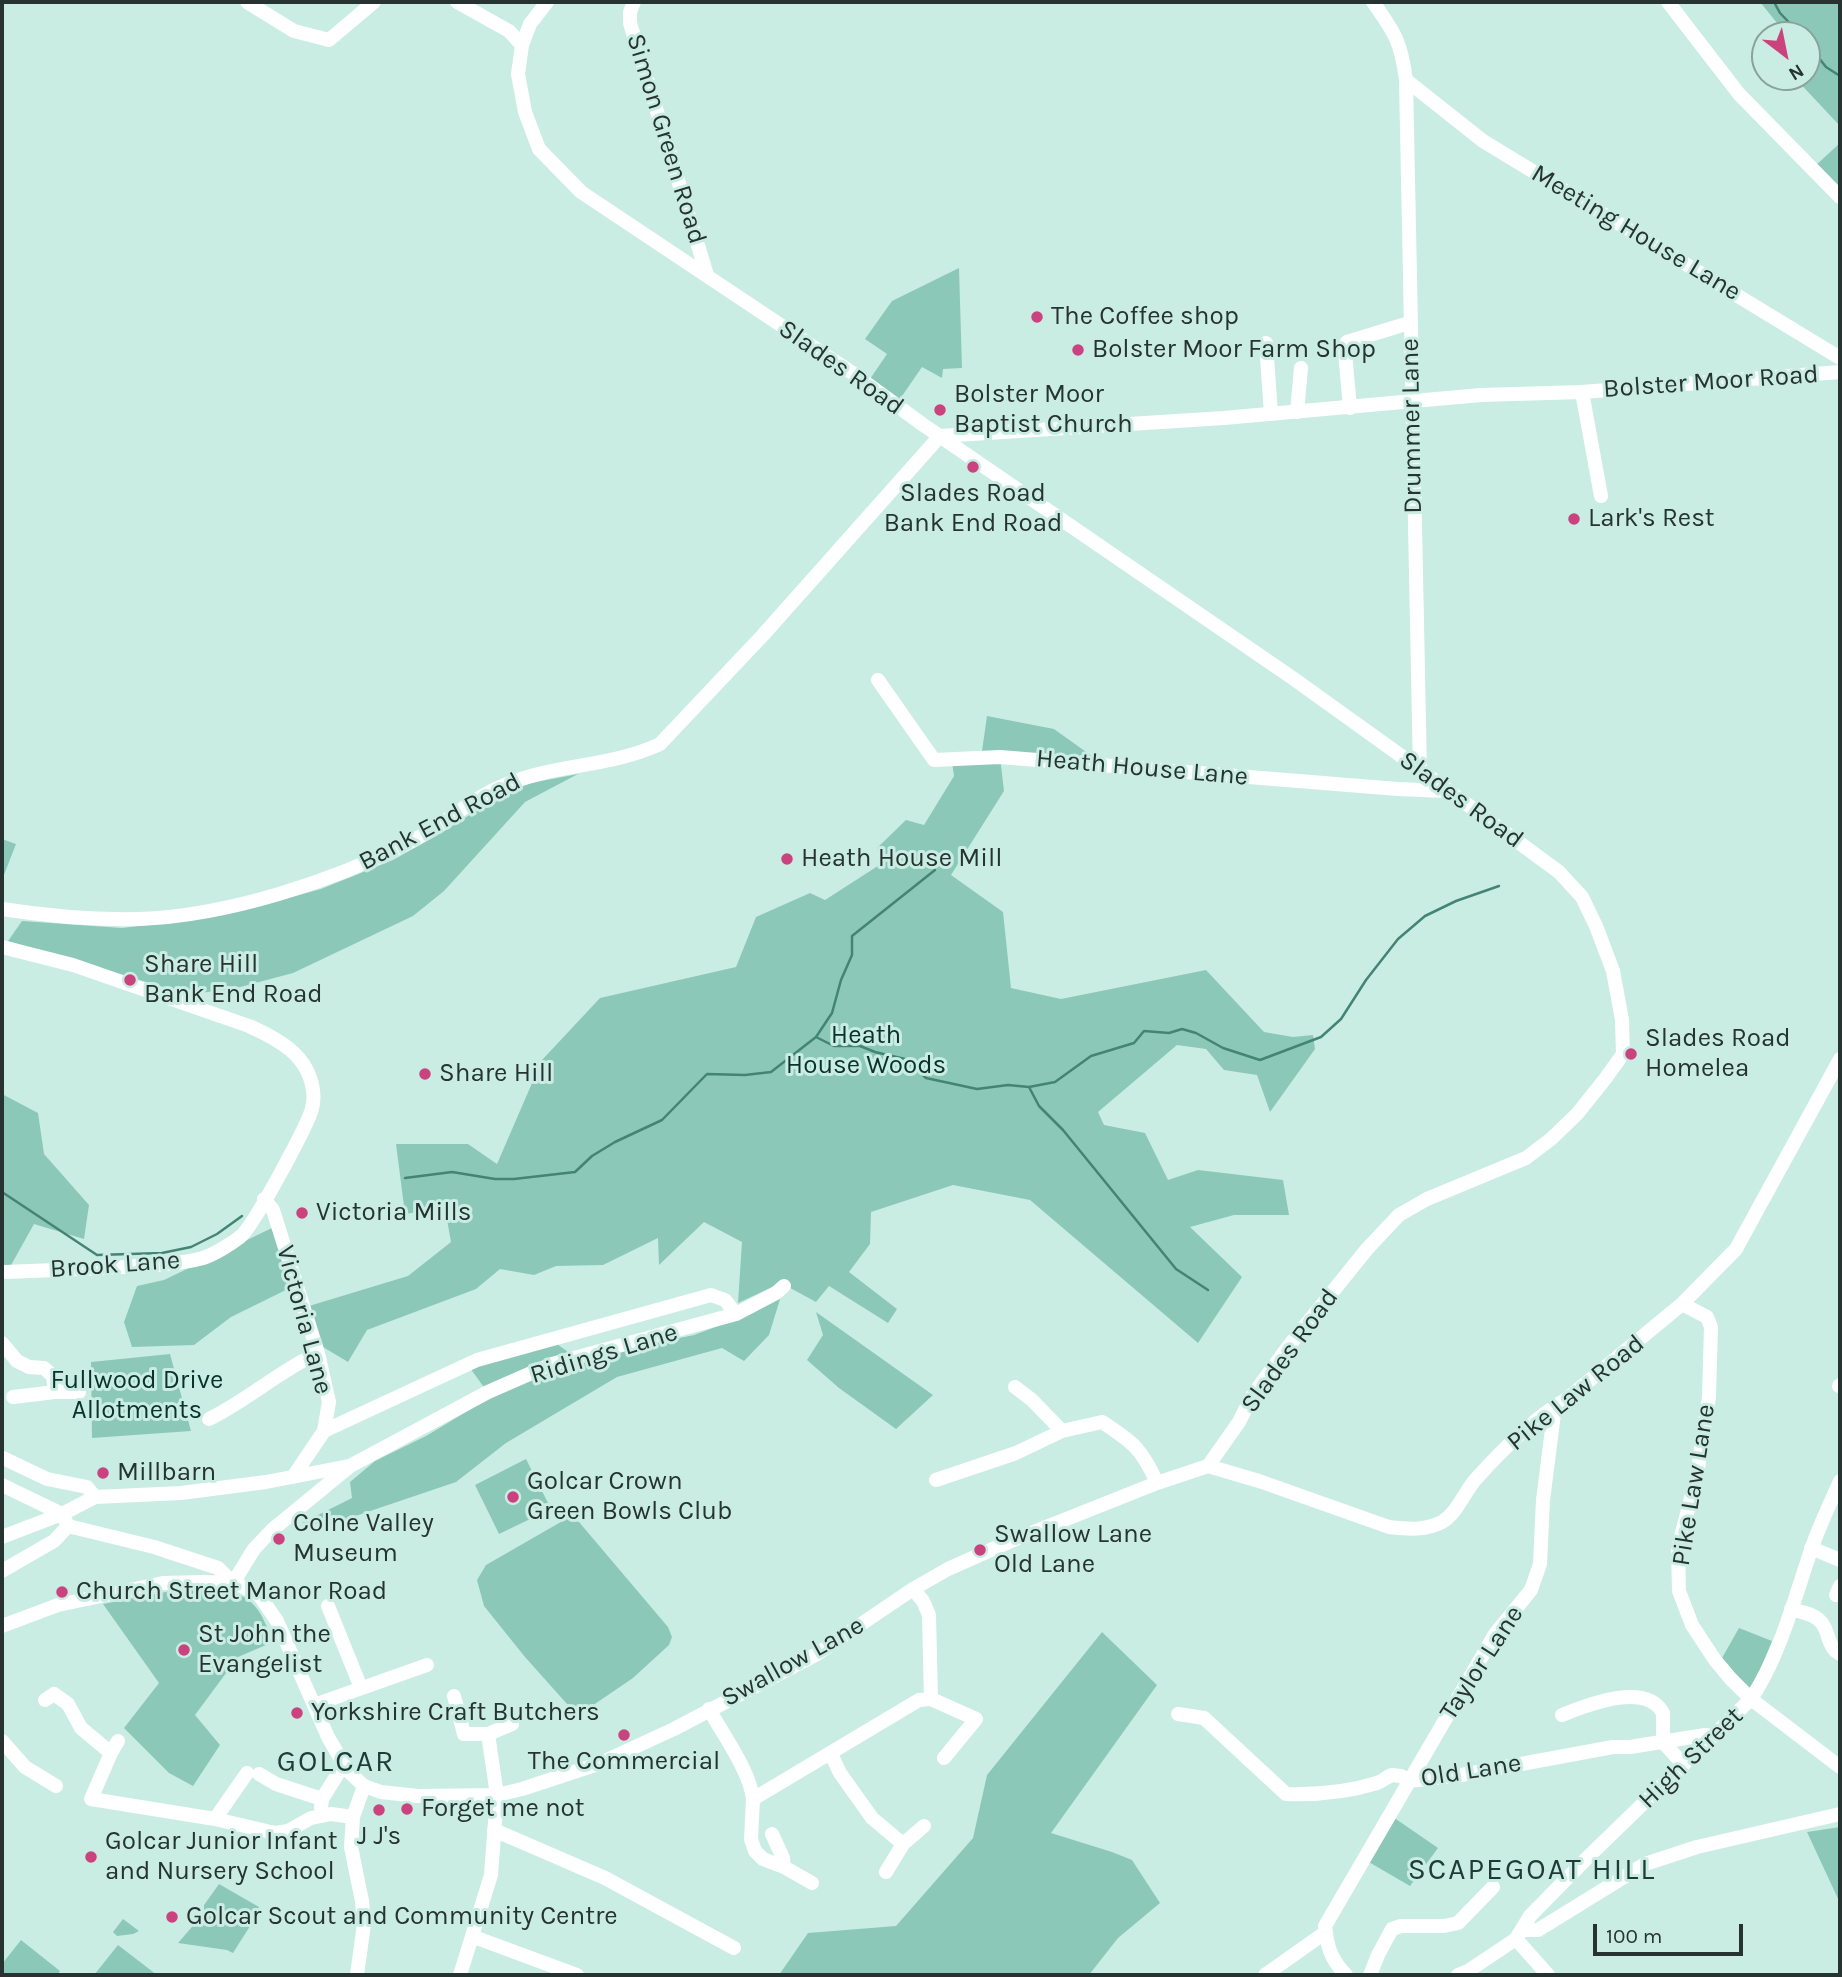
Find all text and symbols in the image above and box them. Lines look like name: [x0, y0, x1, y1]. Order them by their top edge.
north arrow: [1751, 21, 1821, 91]
street label: Simon Green Road: [619, 30, 713, 248]
text: N: [1784, 59, 1808, 85]
street label: Meeting House Lane: [1526, 158, 1746, 308]
place label: The Coffee shop: [1051, 301, 1239, 333]
marker: The Coffee shop: [1029, 309, 1045, 325]
street label: Slades Road: [772, 313, 910, 423]
place label: Bolster Moor Farm Shop: [1092, 334, 1376, 366]
street label: Drummer Lane: [1395, 338, 1429, 514]
marker: Bolster Moor Farm Shop: [1070, 342, 1086, 358]
street label: Bolster Moor Road: [1602, 359, 1820, 405]
place label: Bolster Moor Baptist Church: [954, 379, 1133, 440]
marker: Bolster Moor Baptist Church: [932, 402, 948, 418]
marker: Slades Road Bank End Road: [965, 459, 981, 475]
place label: Slades Road Bank End Road: [884, 478, 1062, 540]
place label: Lark's Rest: [1588, 503, 1715, 535]
marker: Lark's Rest: [1566, 511, 1582, 527]
street label: Heath House Lane: [1035, 743, 1249, 793]
street label: Slades Road: [1393, 745, 1529, 855]
street label: Bank End Road: [354, 766, 526, 878]
place label: Heath House Mill: [801, 843, 1003, 875]
marker: Heath House Mill: [779, 851, 795, 867]
place label: Share Hill Bank End Road: [144, 949, 323, 1010]
marker: Share Hill Bank End Road: [122, 972, 138, 988]
park label: Heath House Woods: [786, 1020, 946, 1082]
place label: Slades Road Homelea: [1645, 1023, 1791, 1084]
marker: Slades Road Homelea: [1623, 1046, 1639, 1062]
place label: Share Hill: [439, 1058, 553, 1090]
marker: Share Hill: [417, 1066, 433, 1082]
place label: Victoria Mills: [316, 1197, 471, 1229]
marker: Victoria Mills: [294, 1205, 310, 1221]
street label: Victoria Lane: [269, 1242, 339, 1398]
street label: Brook Lane: [49, 1245, 181, 1285]
street label: Slades Road: [1235, 1283, 1345, 1419]
street label: Ridings Lane: [527, 1317, 681, 1391]
street label: Pike Law Road: [1501, 1328, 1651, 1458]
park label: Fullwood Drive Allotments: [51, 1365, 223, 1426]
street label: Pike Law Lane: [1666, 1402, 1722, 1568]
place label: Millbarn: [117, 1457, 216, 1489]
marker: Millbarn: [95, 1465, 111, 1481]
place label: Golcar Crown Green Bowls Club: [527, 1466, 732, 1528]
marker: Golcar Crown Green Bowls Club: [505, 1489, 521, 1505]
place label: Colne Valley Museum: [293, 1508, 434, 1570]
place label: Swallow Lane Old Lane: [994, 1519, 1152, 1580]
marker: Colne Valley Museum: [271, 1531, 287, 1547]
marker: Swallow Lane Old Lane: [972, 1542, 988, 1558]
place label: Church Street Manor Road: [76, 1576, 387, 1608]
marker: Church Street Manor Road: [54, 1584, 70, 1600]
street label: Taylor Lane: [1434, 1600, 1530, 1726]
street label: Swallow Lane: [716, 1610, 870, 1714]
place label: St John the Evangelist: [198, 1619, 331, 1680]
marker: St John the Evangelist: [176, 1642, 192, 1658]
place label: Yorkshire Craft Butchers: [311, 1697, 600, 1729]
street label: High Street: [1632, 1701, 1750, 1815]
marker: Yorkshire Craft Butchers: [289, 1705, 305, 1721]
marker: The Commercial: [616, 1727, 632, 1743]
district label: GOLCAR: [277, 1744, 395, 1780]
place label: The Commercial: [528, 1746, 720, 1778]
street label: Old Lane: [1419, 1748, 1523, 1794]
place label: Forget me not: [421, 1793, 585, 1825]
marker: Forget me not: [399, 1801, 415, 1817]
marker: J J's: [371, 1802, 387, 1818]
place label: J J's: [357, 1821, 401, 1853]
place label: Golcar Junior Infant and Nursery School: [105, 1826, 338, 1888]
marker: Golcar Junior Infant and Nursery School: [83, 1849, 99, 1865]
district label: SCAPEGOAT HILL: [1409, 1852, 1655, 1888]
place label: Golcar Scout and Community Centre: [186, 1901, 618, 1933]
marker: Golcar Scout and Community Centre: [164, 1909, 180, 1925]
scale bar: [1597, 1910, 1748, 1954]
text: 100 m: [1606, 1924, 1663, 1948]

